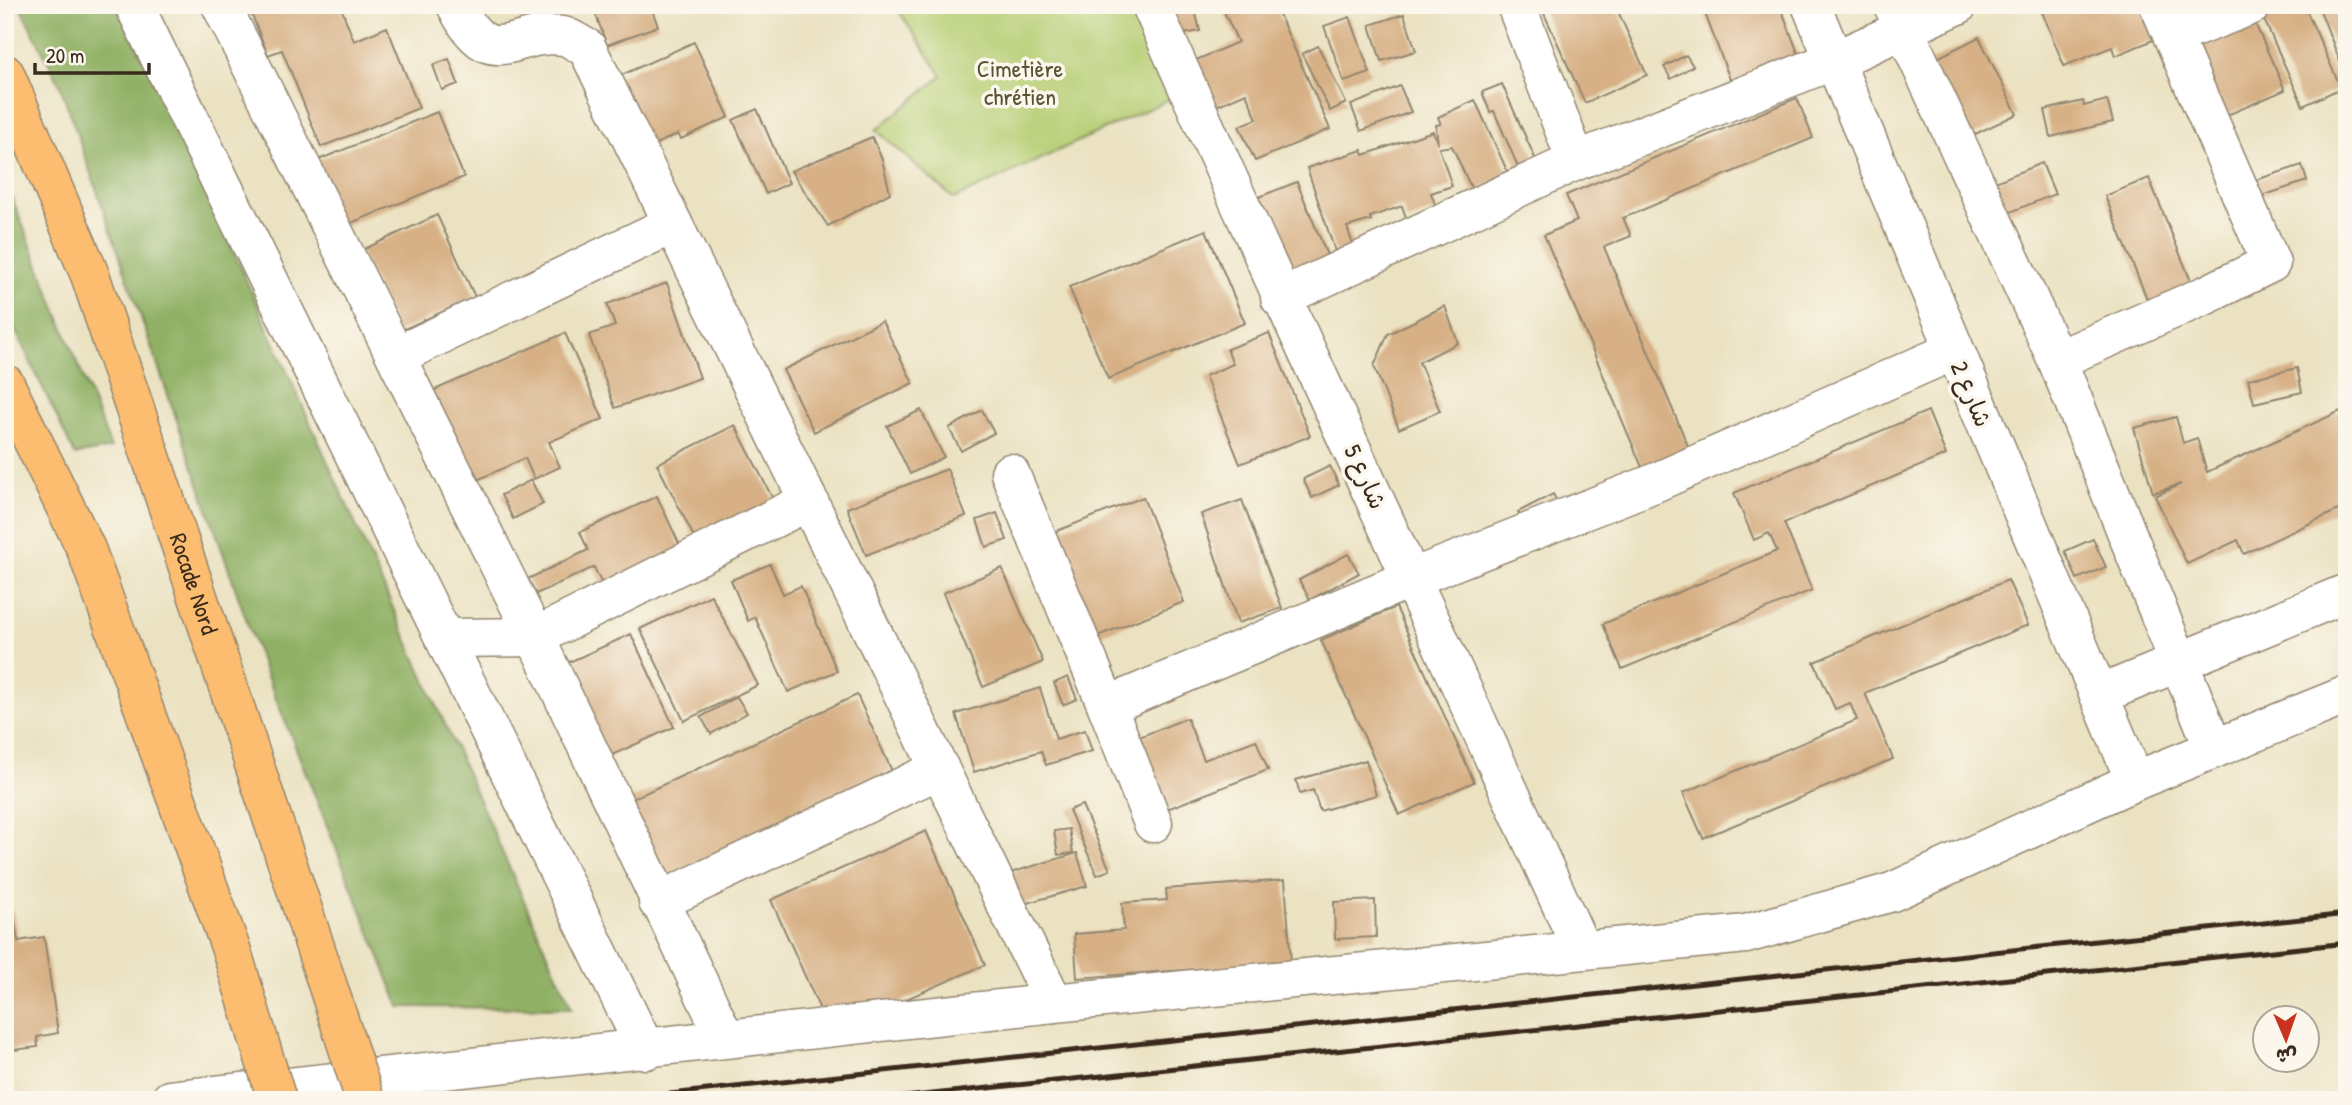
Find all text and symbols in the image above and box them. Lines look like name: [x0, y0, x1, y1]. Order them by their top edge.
scale bar: [35, 32, 149, 76]
text: 20 m: [46, 41, 84, 70]
park label: Cimetière chrétien: [977, 52, 1064, 112]
street label: شارع 2: [1942, 356, 2000, 432]
street label: شارع 5: [1335, 439, 1395, 515]
street label: Rocade Nord: [163, 529, 226, 638]
north arrow: [2250, 1004, 2320, 1074]
text: ش: [2276, 1043, 2297, 1069]

